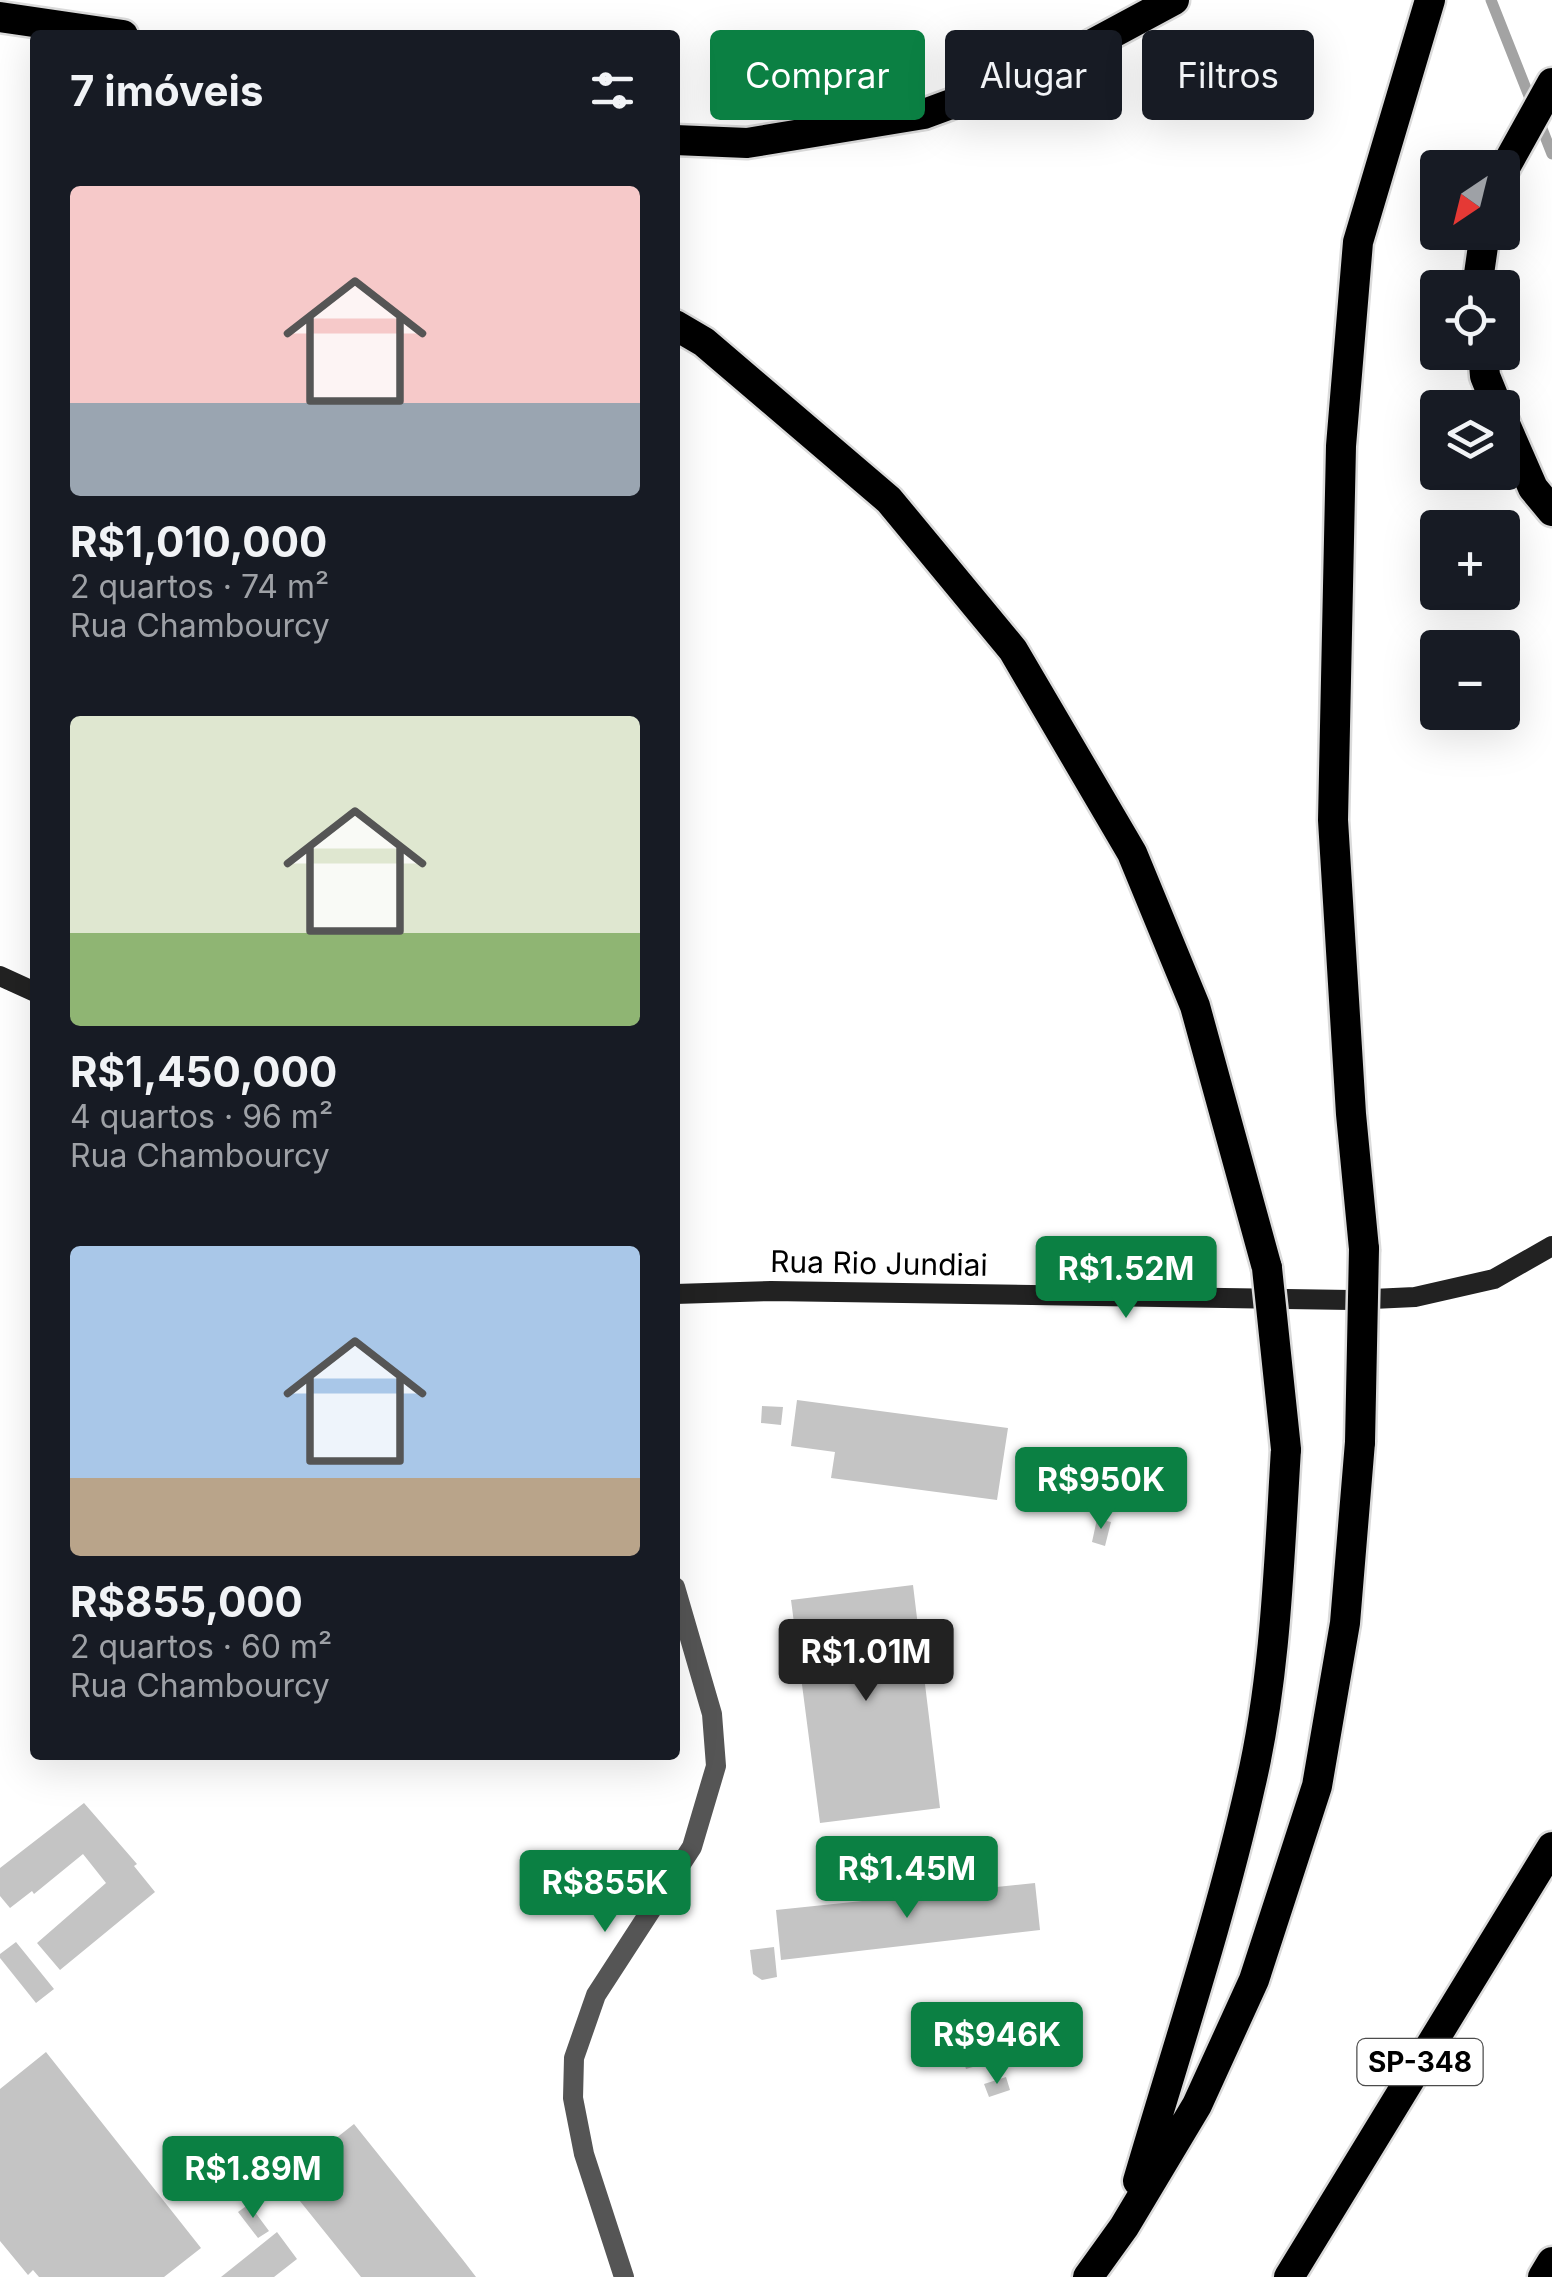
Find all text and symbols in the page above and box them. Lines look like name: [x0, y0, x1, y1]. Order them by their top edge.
chip: Comprar: [710, 30, 925, 120]
chip: Alugar: [945, 30, 1122, 120]
chip: Filtros: [1142, 30, 1314, 120]
icon: filters: [585, 63, 640, 118]
text: 7 imóveis: [70, 65, 263, 116]
north arrow: [1420, 150, 1520, 250]
map controls: [1420, 150, 1520, 730]
icon: home: [265, 251, 445, 431]
button: locate: [1420, 270, 1520, 370]
button: layers: [1420, 390, 1520, 490]
button: +: [1420, 510, 1520, 610]
text: R$1,010,000: [70, 516, 327, 567]
text: 2 quartos · 74 m²: [70, 567, 329, 606]
text: Rua Chambourcy: [70, 606, 330, 645]
button: −: [1420, 630, 1520, 730]
icon: home: [265, 781, 445, 961]
text: R$1,450,000: [70, 1046, 337, 1097]
text: 4 quartos · 96 m²: [70, 1097, 333, 1136]
text: Rua Chambourcy: [70, 1136, 330, 1175]
pin: R$1.52M: [1034, 1236, 1218, 1321]
street label: Rua Rio Jundiai: [770, 1243, 988, 1283]
text: R$1.52M: [1058, 1249, 1194, 1288]
icon: home: [265, 1311, 445, 1491]
pin: R$950K: [1020, 1447, 1182, 1532]
text: R$950K: [1037, 1460, 1165, 1499]
text: R$855,000: [70, 1576, 303, 1627]
pin: R$1.01M: [774, 1619, 958, 1704]
text: 2 quartos · 60 m²: [70, 1627, 332, 1666]
text: R$1.01M: [801, 1632, 931, 1671]
text: Rua Chambourcy: [70, 1666, 330, 1705]
pin: R$1.45M: [815, 1836, 999, 1921]
text: R$1.45M: [838, 1849, 976, 1888]
pin: R$855K: [524, 1850, 686, 1935]
text: R$855K: [542, 1863, 668, 1902]
pin: R$946K: [916, 2002, 1078, 2087]
text: R$946K: [933, 2015, 1061, 2054]
road number: SP-348: [1358, 2039, 1482, 2085]
pin: R$1.89M: [161, 2136, 345, 2221]
text: R$1.89M: [185, 2149, 321, 2188]

